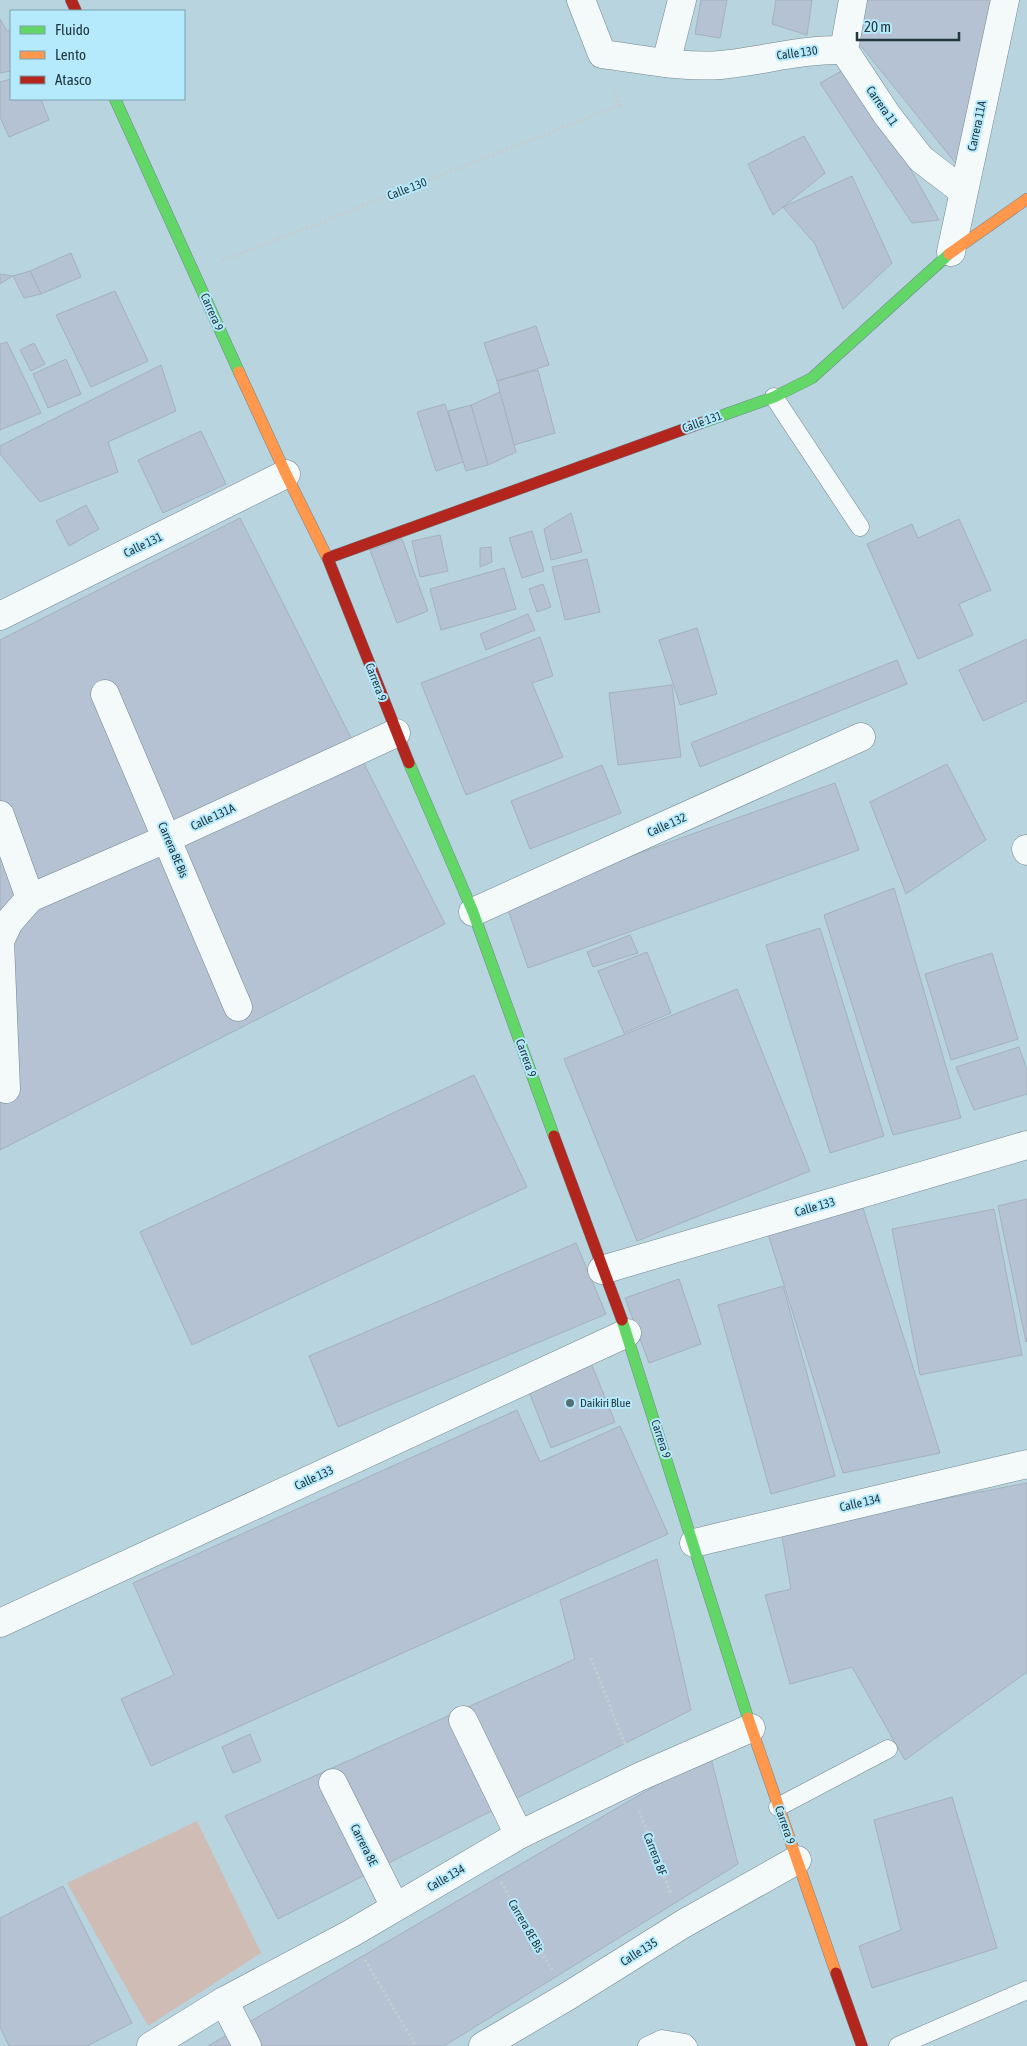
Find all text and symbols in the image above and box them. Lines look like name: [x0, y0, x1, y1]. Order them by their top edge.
legend: [10, 10, 185, 100]
scale bar: [857, 10, 960, 42]
text: 20 m: [864, 18, 891, 35]
text: Fluido: [55, 21, 90, 38]
street label: Calle 130: [776, 43, 819, 63]
text: Lento: [55, 46, 86, 63]
text: Atasco: [55, 71, 92, 88]
street label: Carrera 11: [863, 83, 901, 129]
street label: Carrera 11A: [965, 99, 989, 152]
street label: Calle 130: [385, 175, 429, 203]
street label: Carrera 9: [198, 291, 227, 333]
street label: Calle 131: [680, 408, 724, 436]
street label: Calle 131: [121, 530, 165, 560]
street label: Carrera 9: [362, 661, 390, 703]
street label: Calle 131A: [189, 801, 237, 833]
street label: Calle 132: [645, 810, 689, 840]
street label: Carrera 8E Bis: [155, 820, 191, 880]
street label: Carrera 9: [513, 1037, 539, 1079]
street label: Calle 133: [793, 1195, 837, 1219]
place label: Daikiri Blue: [580, 1396, 631, 1410]
marker: Daikiri Blue: [564, 1397, 576, 1409]
street label: Carrera 9: [648, 1418, 674, 1460]
street label: Calle 133: [292, 1463, 336, 1493]
street label: Calle 134: [838, 1491, 882, 1514]
street label: Carrera 9: [772, 1804, 798, 1846]
street label: Carrera 8E: [348, 1822, 380, 1868]
street label: Carrera 8F: [640, 1831, 670, 1877]
street label: Calle 134: [425, 1861, 468, 1894]
street label: Carrera 8E Bis: [505, 1897, 547, 1955]
street label: Calle 135: [618, 1935, 660, 1969]

